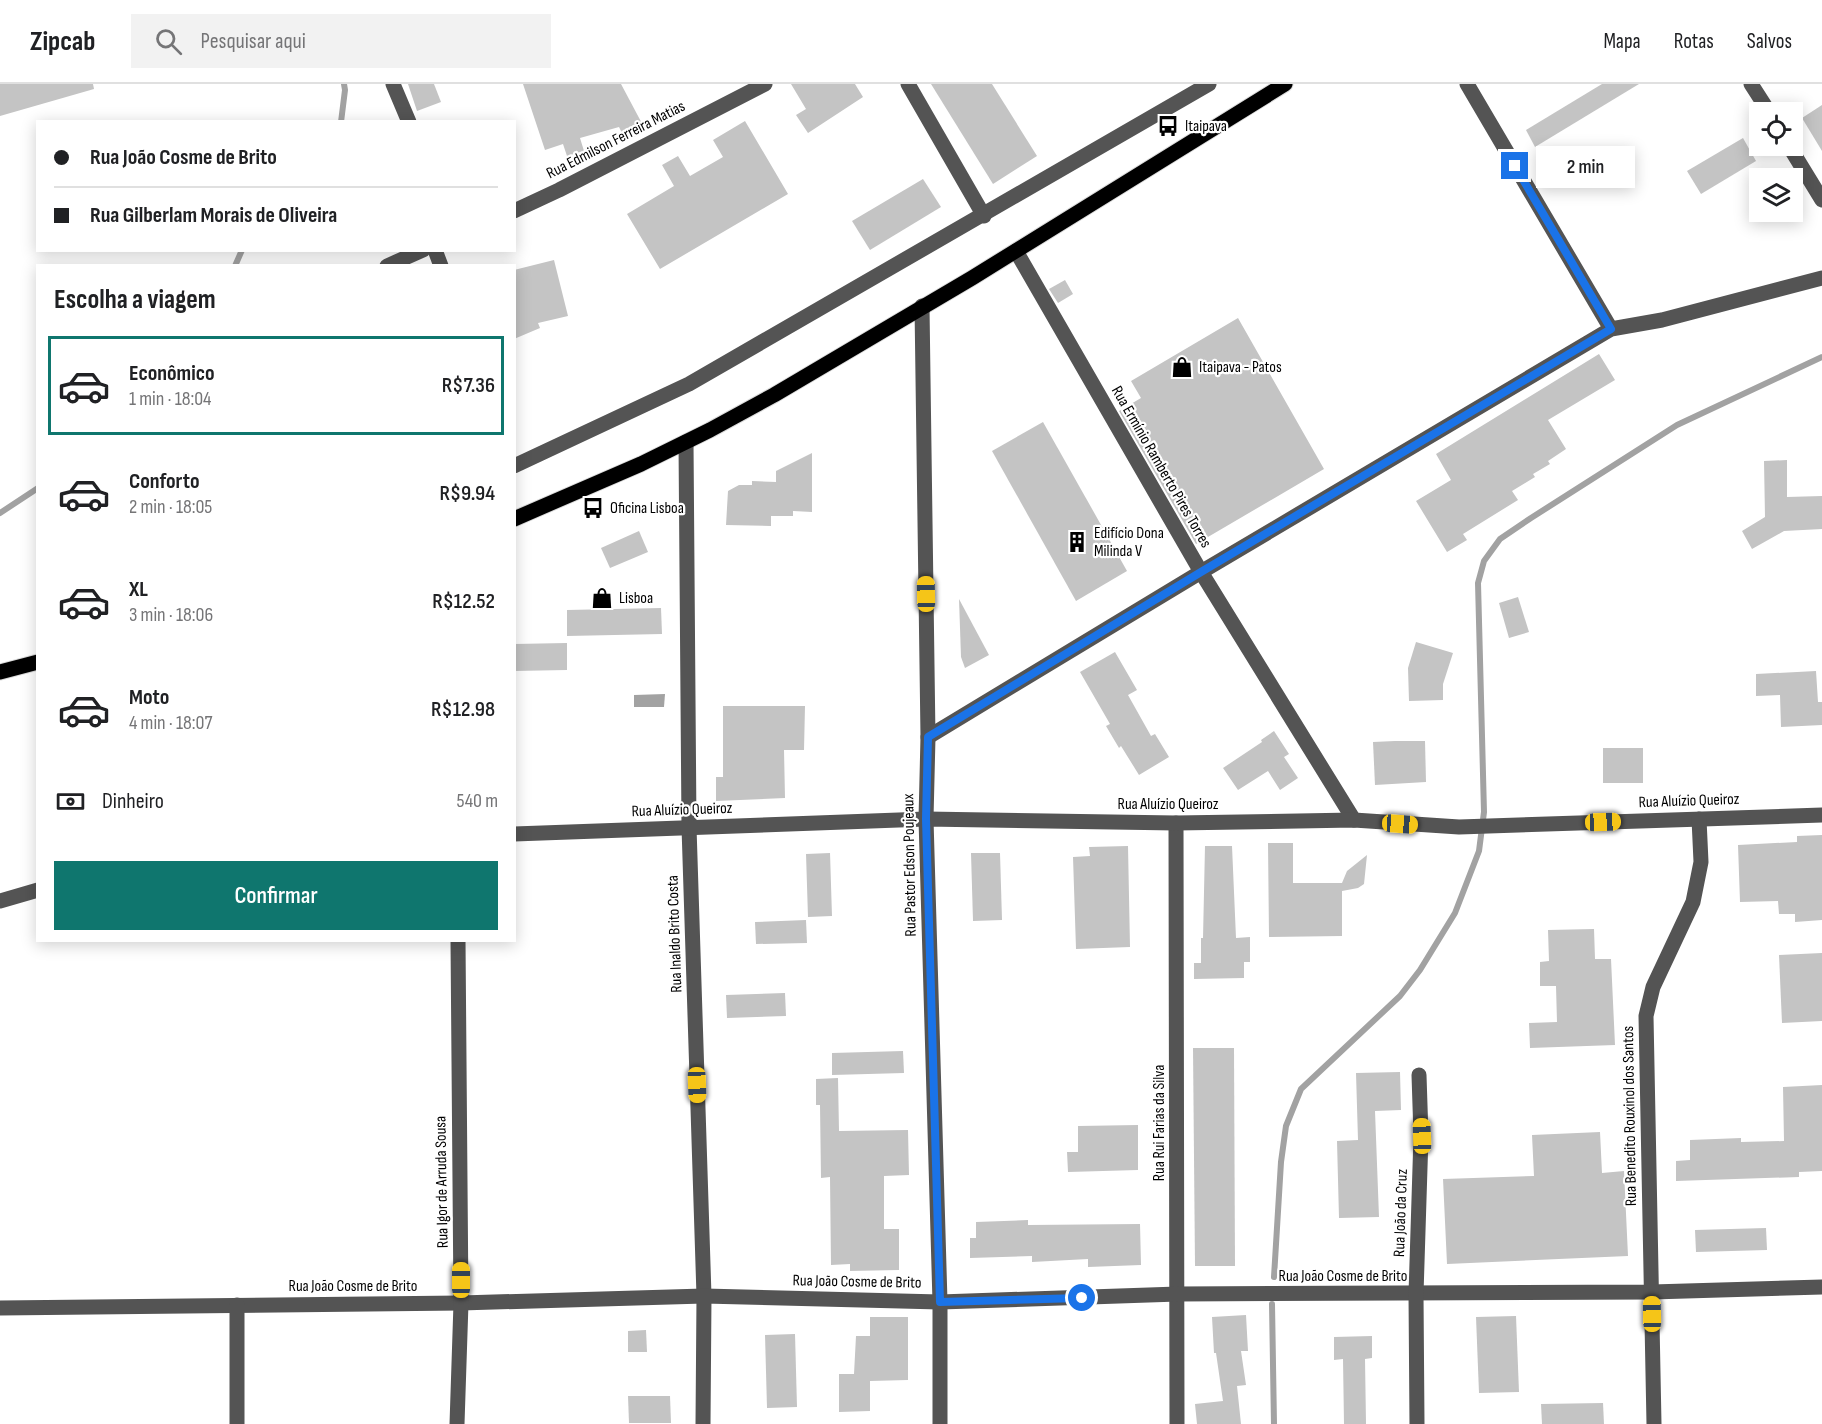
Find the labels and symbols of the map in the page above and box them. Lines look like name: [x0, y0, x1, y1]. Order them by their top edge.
street label: Rua Edmilson Ferreira Matias: [544, 97, 689, 183]
bus stop icon: Itaipava: [1156, 114, 1180, 138]
place label: Itaipava: [1185, 117, 1227, 136]
callout: 2 min: [1536, 145, 1635, 187]
route end: [1501, 152, 1528, 179]
shop icon: Itaipava - Patos: [1170, 355, 1194, 379]
place label: Itaipava - Patos: [1199, 358, 1282, 377]
street label: Rua Ermínio Ramberto Pires Torres: [1107, 383, 1215, 551]
bus stop icon: Oficina Lisboa: [581, 496, 605, 520]
place label: Oficina Lisboa: [610, 499, 684, 518]
place label: Edifício Dona Milinda V: [1094, 524, 1164, 561]
building icon: Edifício Dona Milinda V: [1065, 530, 1089, 554]
car: [917, 576, 935, 612]
shop icon: Lisboa: [590, 586, 614, 610]
place label: Lisboa: [619, 589, 653, 608]
street label: Rua Aluízio Queiroz: [1638, 790, 1740, 812]
street label: Rua Pastor Edson Poujeaux: [899, 793, 921, 937]
street label: Rua Aluízio Queiroz: [1118, 795, 1219, 814]
street label: Rua Aluízio Queiroz: [631, 799, 733, 821]
car: [1585, 812, 1621, 832]
car: [1381, 814, 1419, 834]
street label: Rua Inaldo Brito Costa: [663, 875, 687, 993]
street label: Rua Benedito Rouxinol dos Santos: [1619, 1025, 1641, 1206]
street label: Rua Rui Farias da Silva: [1150, 1065, 1169, 1181]
car: [687, 1067, 707, 1103]
street label: Rua Igor de Arruda Sousa: [431, 1116, 453, 1248]
car: [1412, 1118, 1432, 1154]
street label: Rua João da Cruz: [1390, 1168, 1412, 1257]
car: [452, 1262, 470, 1298]
street label: Rua João Cosme de Brito: [1278, 1267, 1408, 1286]
street label: Rua João Cosme de Brito: [792, 1271, 922, 1293]
street label: Rua João Cosme de Brito: [288, 1277, 418, 1296]
route start: [1068, 1284, 1095, 1311]
car: [1643, 1296, 1661, 1332]

